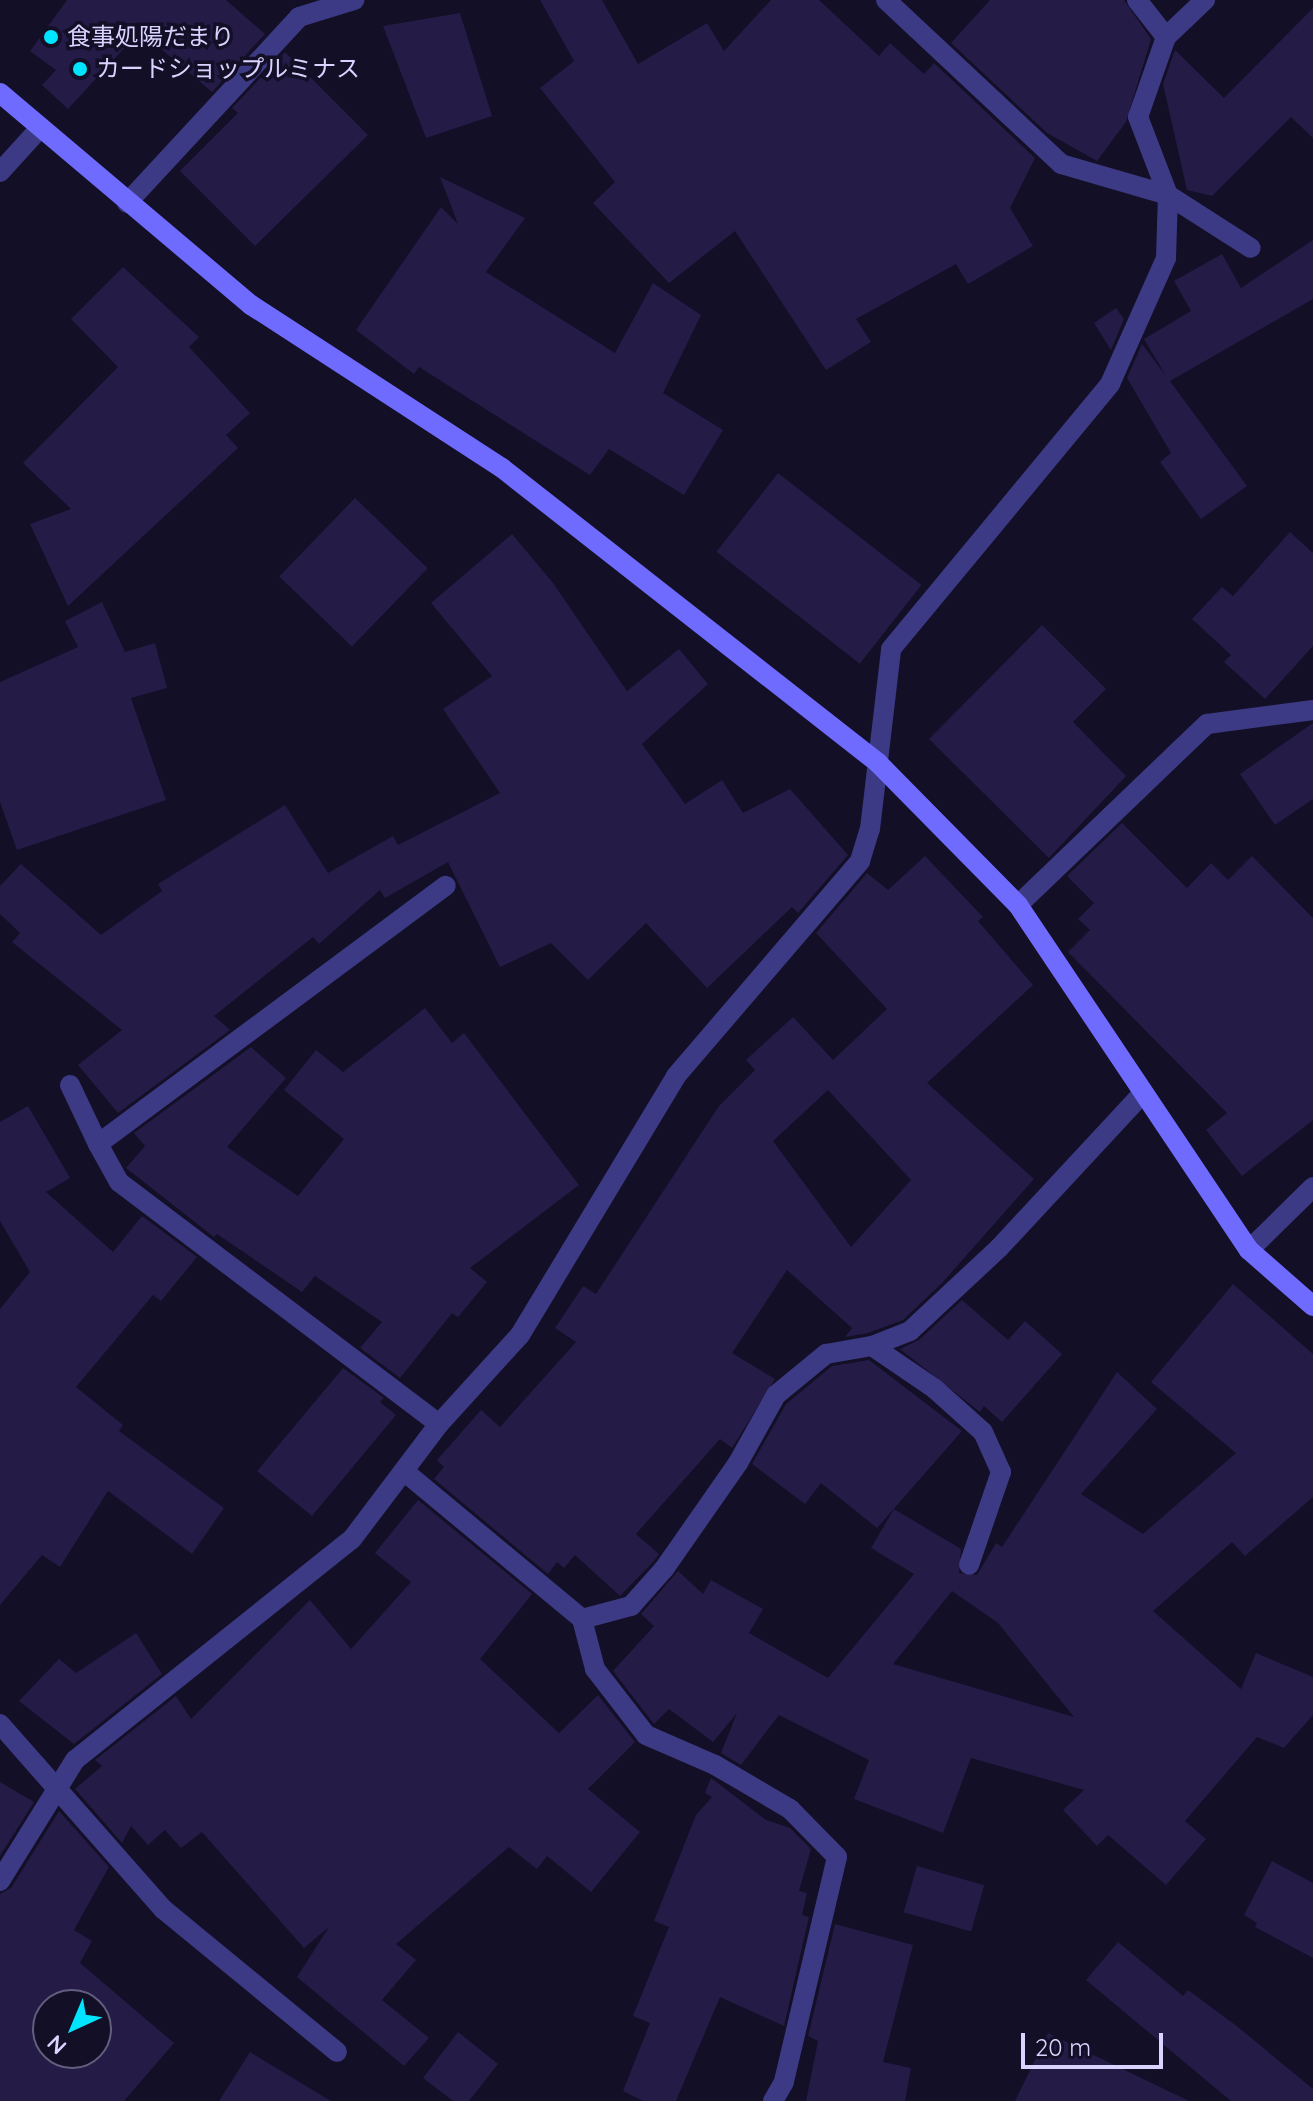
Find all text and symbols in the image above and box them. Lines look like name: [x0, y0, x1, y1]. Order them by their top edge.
place label: 食事処陽だまり: [67, 23, 235, 51]
marker: 食事処陽だまり: [42, 28, 60, 46]
place label: カードショップルミナス: [96, 55, 360, 83]
marker: カードショップルミナス: [71, 60, 89, 78]
north arrow: [32, 1989, 112, 2069]
scale bar: [1025, 2017, 1167, 2067]
text: N: [41, 2029, 72, 2061]
text: 20 m: [1035, 2032, 1091, 2062]

